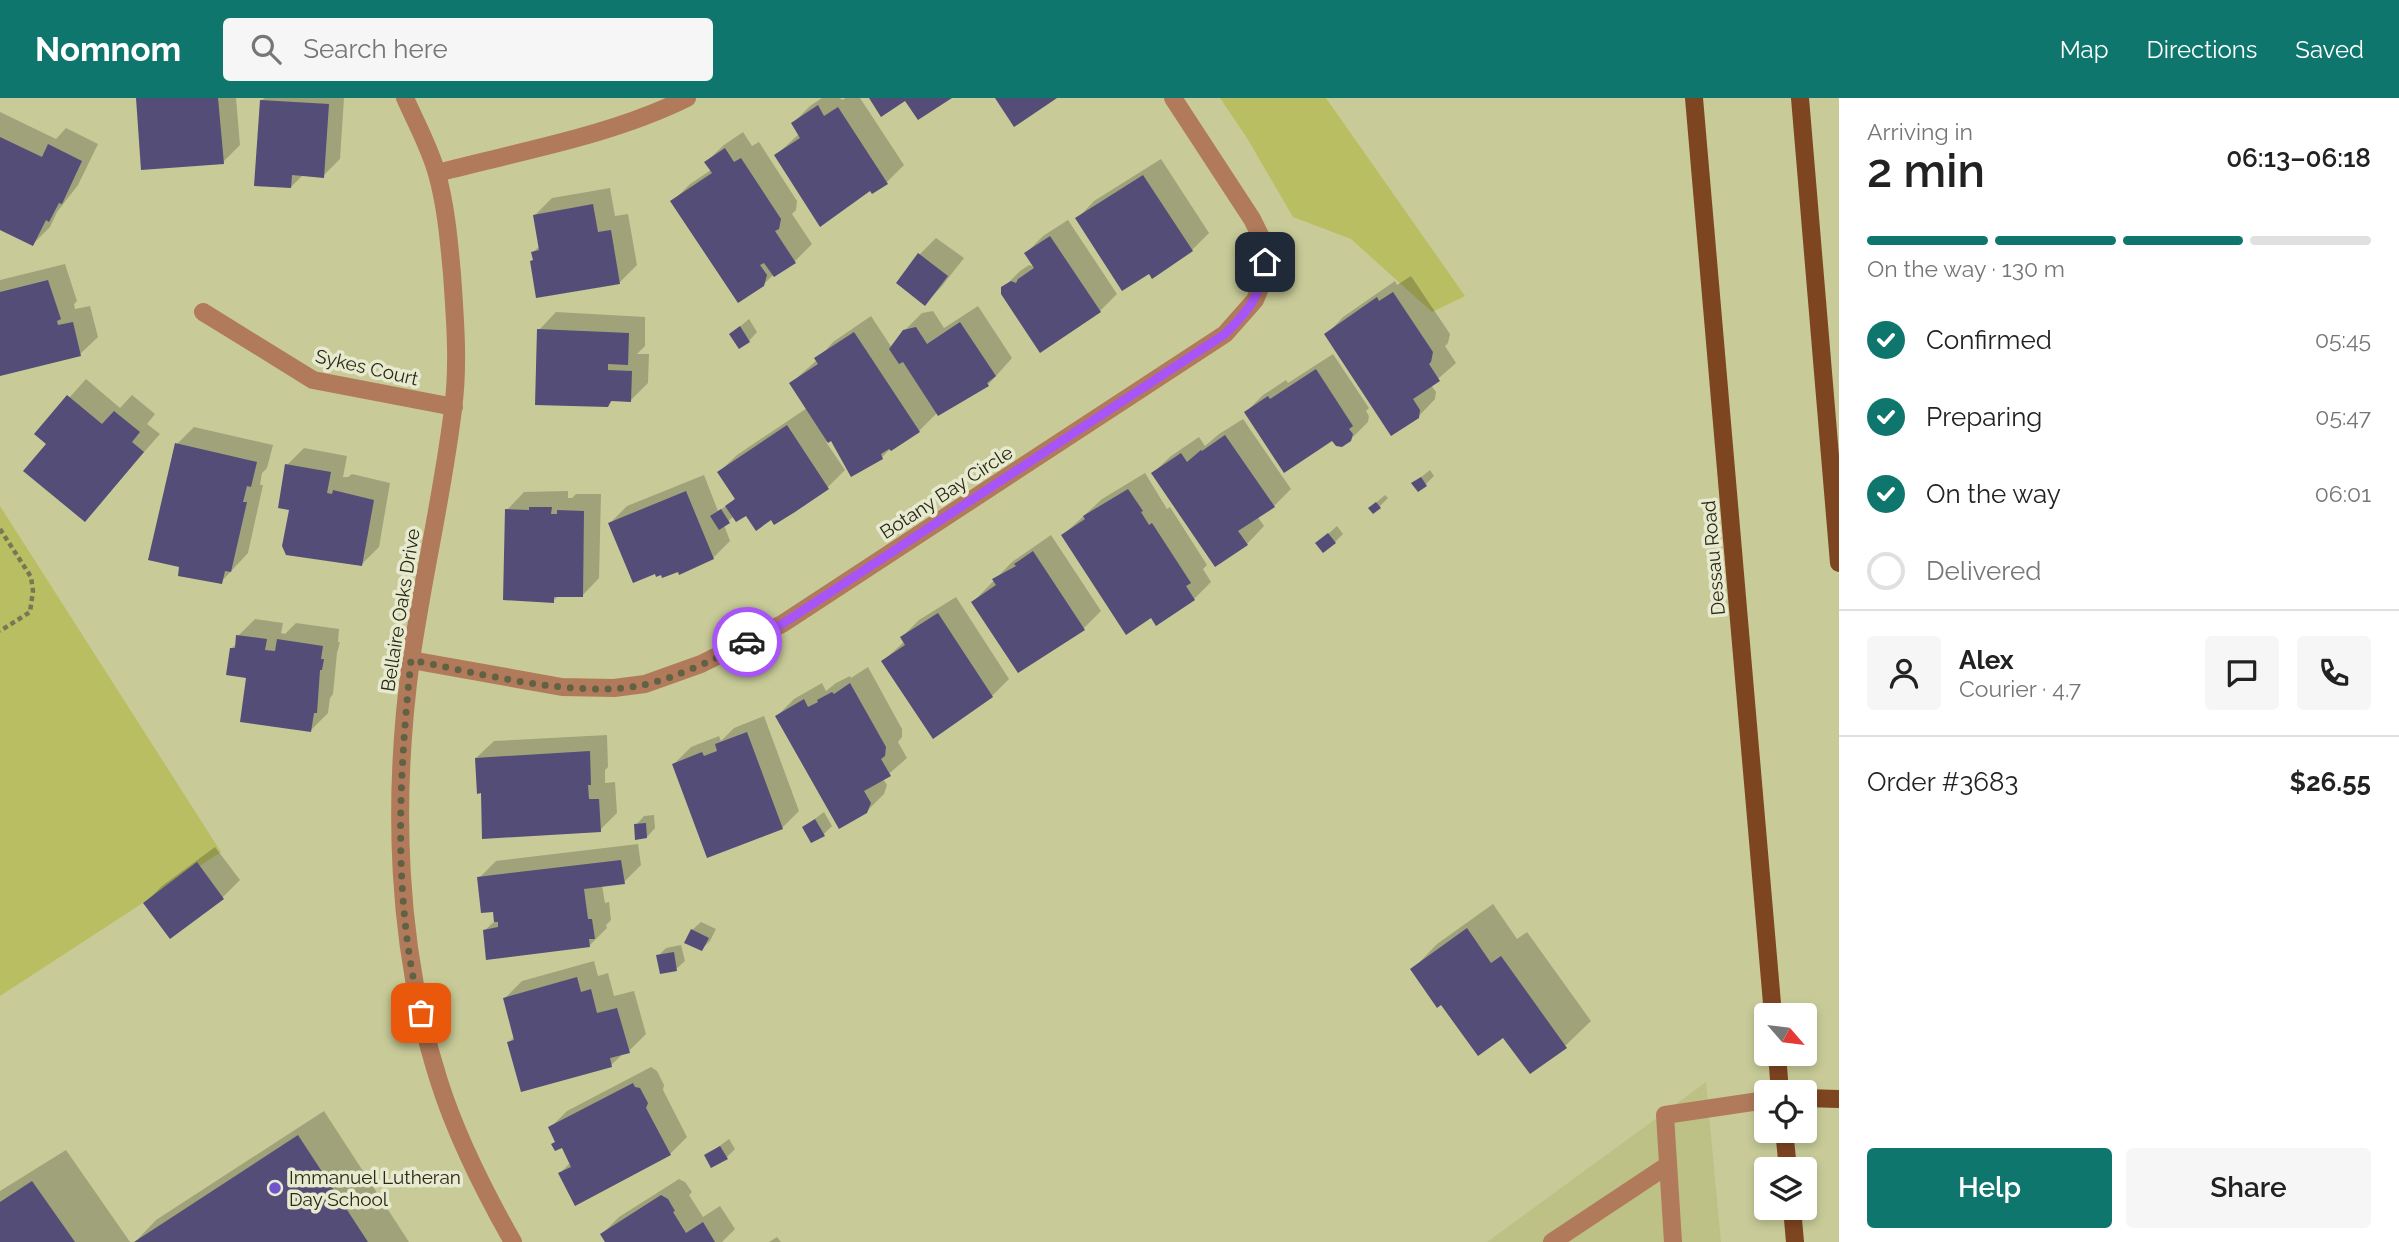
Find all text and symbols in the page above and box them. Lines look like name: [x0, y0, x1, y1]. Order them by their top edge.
search box: [223, 18, 713, 81]
text: Nomnom: [35, 30, 181, 69]
icon: search: [247, 30, 285, 68]
text: Search here: [303, 34, 448, 64]
text: Map: [2060, 35, 2109, 64]
text: Directions: [2147, 35, 2257, 64]
text: Saved: [2295, 35, 2364, 64]
text: Arriving in: [1867, 118, 1973, 145]
text: 06:13–06:18: [2226, 143, 2371, 173]
text: 2 min: [1867, 144, 1985, 198]
pin: [1235, 232, 1295, 292]
icon: home: [1246, 243, 1284, 281]
text: On the way · 130 m: [1867, 255, 2065, 282]
icon: check: [1867, 321, 1905, 359]
text: Confirmed: [1926, 325, 2052, 355]
text: 05:45: [2315, 326, 2371, 353]
street label: Sykes Court: [313, 344, 421, 390]
icon: check: [1867, 398, 1905, 436]
text: Preparing: [1926, 402, 2042, 432]
text: 05:47: [2315, 403, 2371, 430]
street label: Botany Bay Circle: [876, 441, 1016, 543]
icon: check: [1867, 475, 1905, 513]
text: On the way: [1926, 479, 2061, 509]
text: 06:01: [2315, 480, 2371, 507]
street label: Dessau Road: [1697, 500, 1729, 616]
street label: Bellaire Oaks Drive: [376, 527, 424, 693]
text: Delivered: [1926, 556, 2041, 586]
courier: [712, 607, 782, 677]
icon: car: [728, 623, 766, 661]
button: person: [1867, 636, 1941, 710]
button: chat: [2205, 636, 2279, 710]
button: phone: [2297, 636, 2371, 710]
text: Alex: [1959, 645, 2014, 675]
text: Courier · 4.7: [1959, 675, 2081, 702]
text: Order #3683: [1867, 767, 2018, 797]
text: $26.55: [2289, 767, 2371, 797]
pin: [391, 983, 451, 1043]
icon: bag: [402, 994, 440, 1032]
north arrow: [1754, 1003, 1816, 1066]
map controls: [1754, 1003, 1817, 1220]
button: locate: [1754, 1080, 1817, 1143]
button: Help: [1867, 1148, 2112, 1228]
button: Share: [2126, 1148, 2371, 1228]
button: layers: [1754, 1157, 1817, 1220]
place label: Immanuel Lutheran Day School: [289, 1166, 461, 1210]
marker: Immanuel Lutheran Day School: [267, 1180, 283, 1196]

